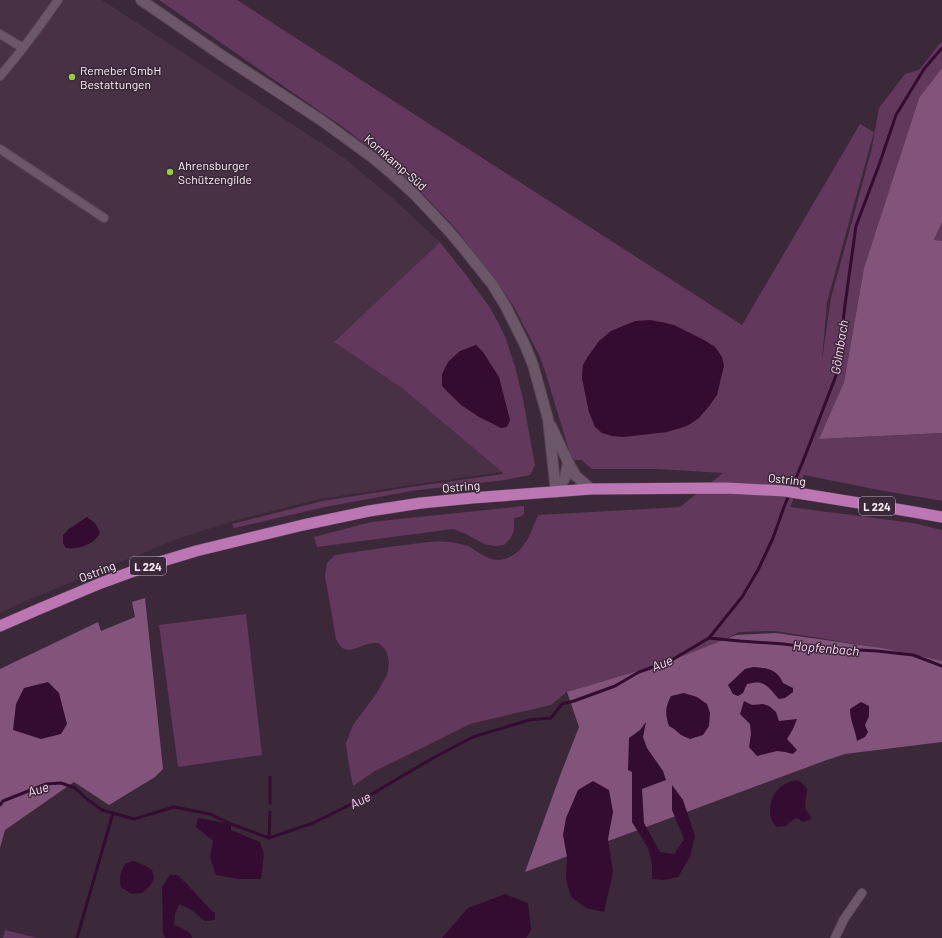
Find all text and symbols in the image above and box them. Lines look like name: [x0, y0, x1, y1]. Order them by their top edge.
place label: Remeber GmbH Bestattungen: [80, 63, 161, 91]
marker: Remeber GmbH Bestattungen: [67, 72, 77, 82]
street label: Kornkamp-Süd: [362, 131, 430, 193]
place label: Ahrensburger Schützengilde: [178, 158, 252, 186]
marker: Ahrensburger Schützengilde: [165, 167, 175, 177]
water label: Gölmbach: [827, 318, 851, 375]
street label: Ostring: [767, 470, 807, 488]
street label: Ostring: [442, 477, 480, 495]
road number: L 224: [859, 497, 895, 515]
road number: L 224: [130, 557, 166, 575]
street label: Ostring: [77, 558, 117, 584]
water label: Hopfenbach: [792, 637, 860, 659]
water label: Aue: [649, 652, 675, 674]
water label: Aue: [26, 778, 51, 800]
water label: Aue: [347, 788, 373, 812]

